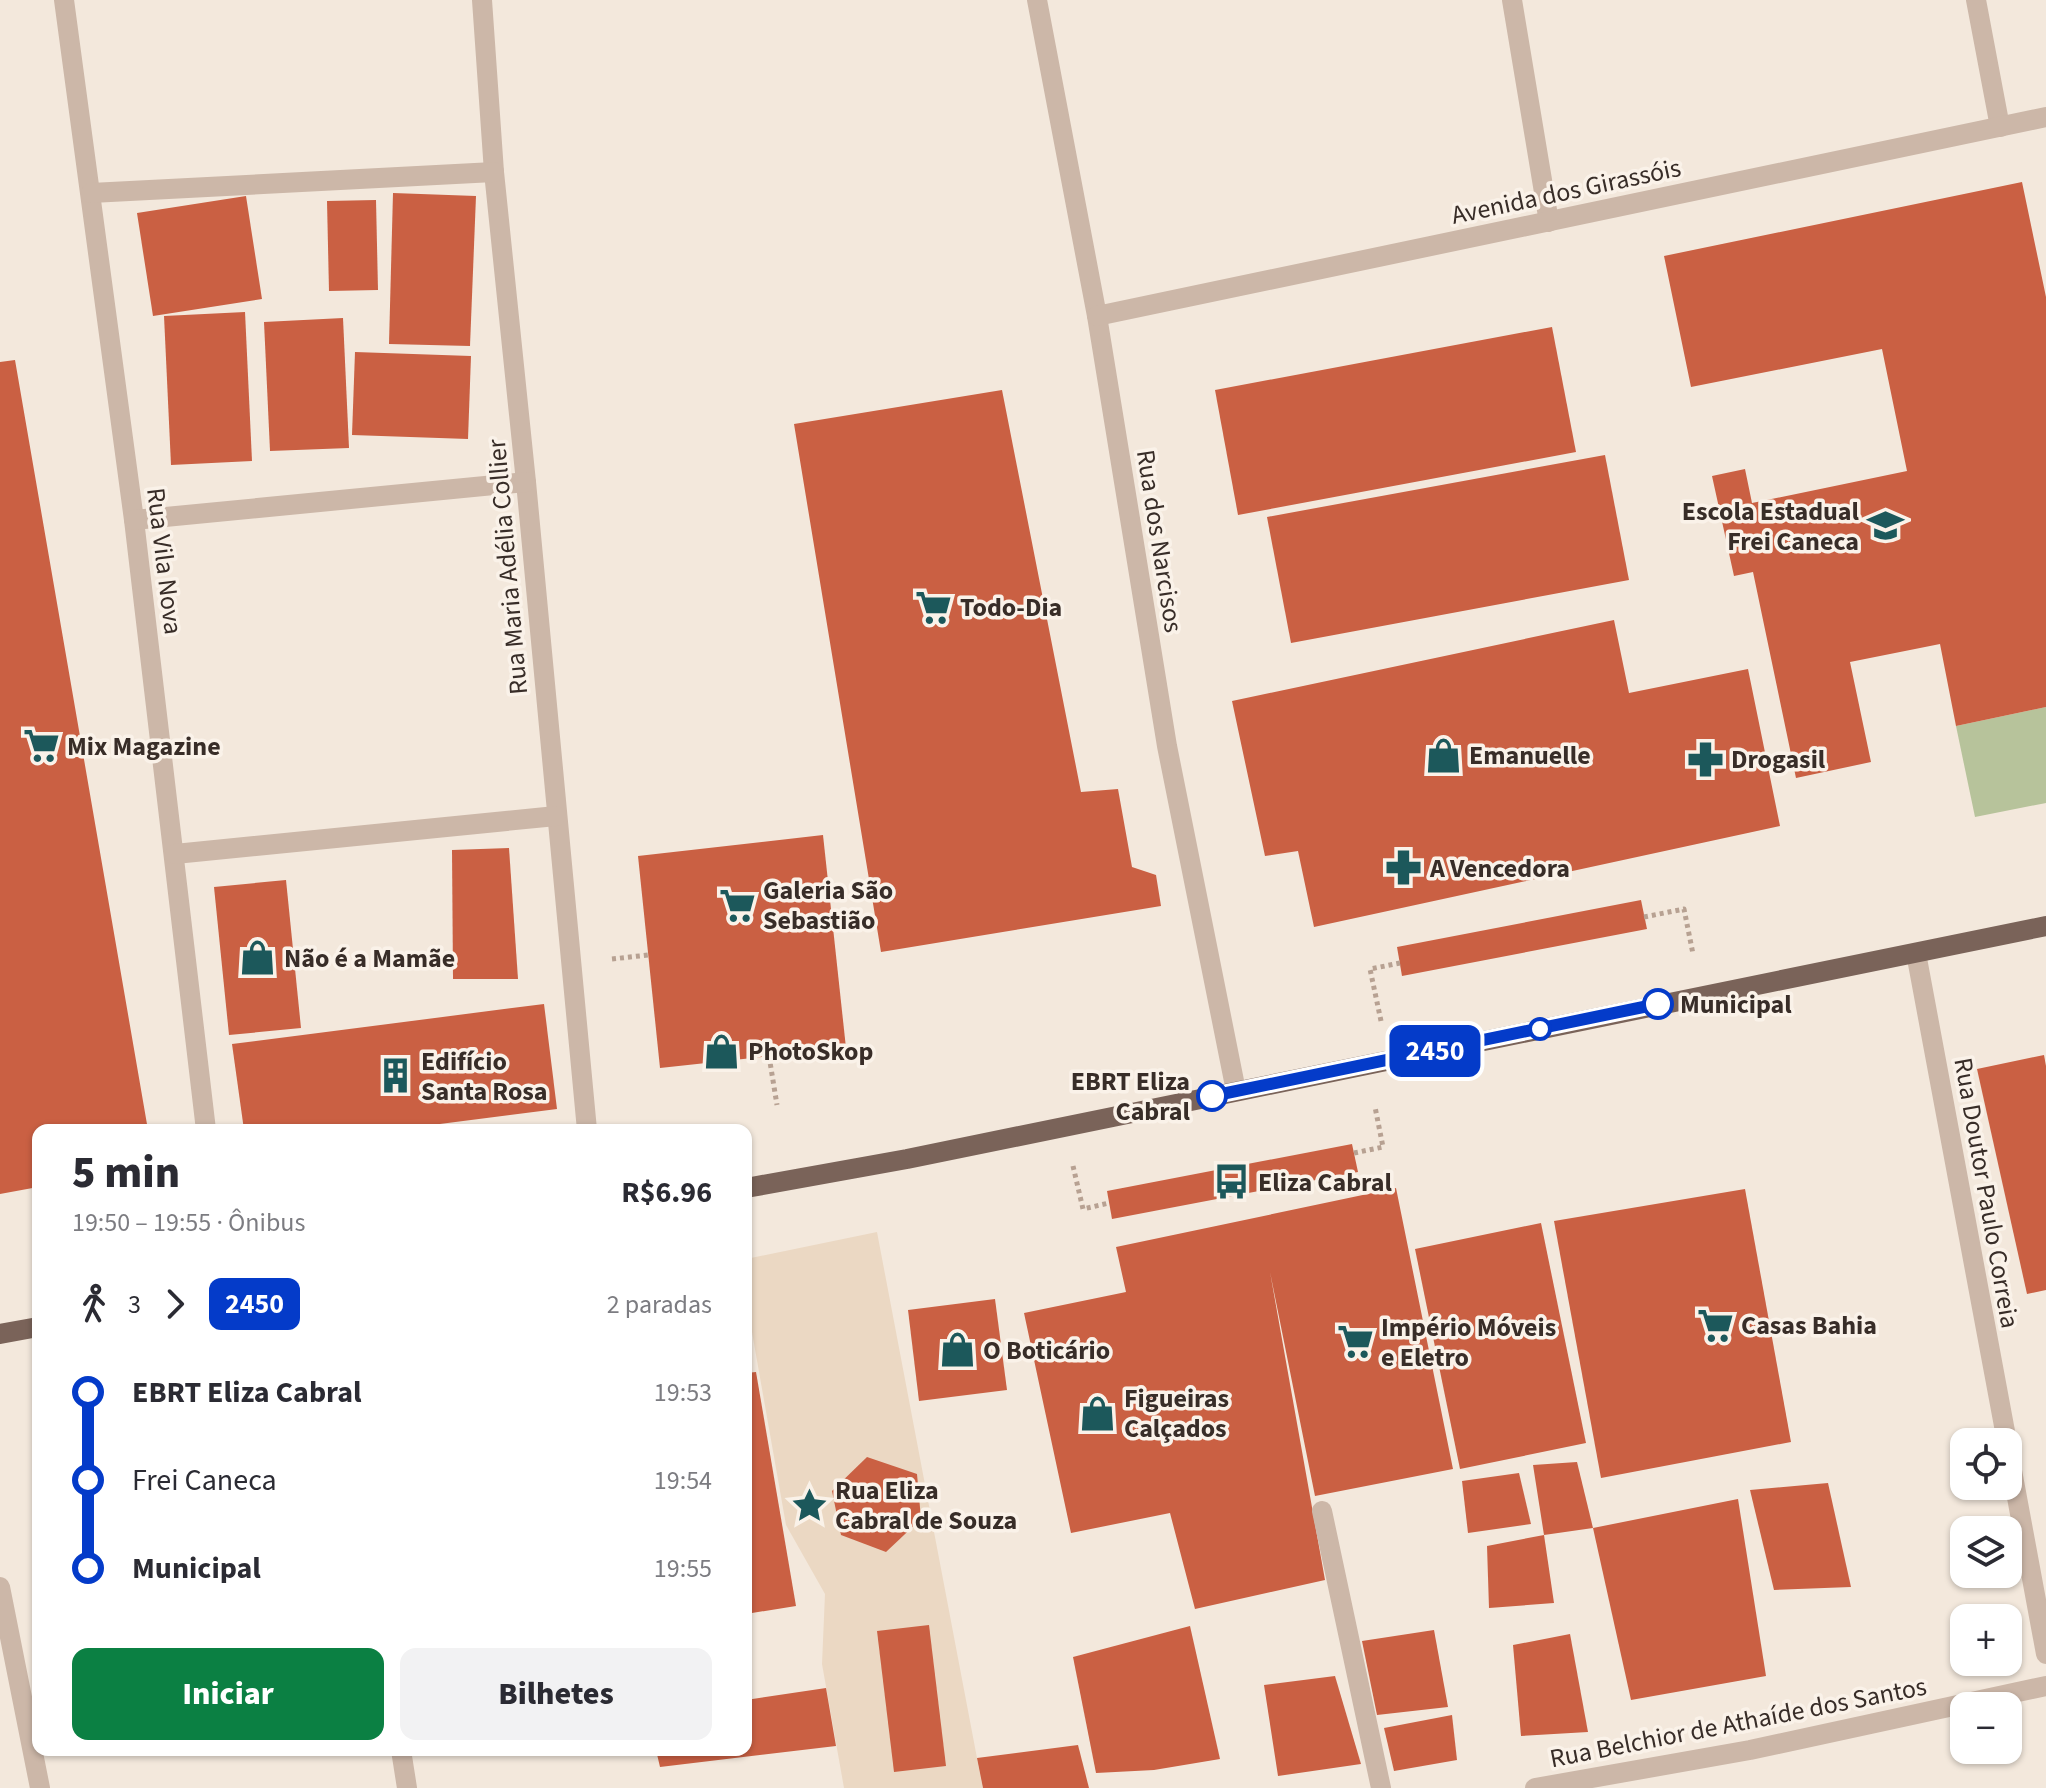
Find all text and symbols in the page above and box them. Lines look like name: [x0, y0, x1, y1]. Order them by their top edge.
street label: Avenida dos Girassóis: [1448, 149, 1684, 234]
street label: Rua Maria Adélia Collier: [478, 437, 537, 696]
street label: Rua dos Narcisos: [1127, 447, 1192, 635]
street label: Rua Vila Nova: [137, 486, 192, 637]
place label: Escola Estadual Frei Caneca: [1682, 493, 1860, 560]
school or university icon: Escola Estadual Frei Caneca: [1866, 507, 1904, 545]
supermarket icon: Todo-Dia: [915, 588, 953, 626]
place label: Todo-Dia: [960, 589, 1062, 626]
supermarket icon: Mix Magazine: [22, 727, 60, 765]
place label: Mix Magazine: [67, 728, 221, 765]
shop icon: Emanuelle: [1424, 736, 1462, 774]
place label: Emanuelle: [1469, 737, 1591, 774]
pharmacy icon: Drogasil: [1686, 740, 1724, 778]
place label: Drogasil: [1731, 741, 1826, 778]
pharmacy icon: A Vencedora: [1385, 849, 1423, 887]
place label: A Vencedora: [1429, 850, 1570, 887]
place label: Galeria São Sebastião: [763, 872, 893, 939]
supermarket icon: Galeria São Sebastião: [718, 886, 756, 924]
shop icon: Não é a Mamãe: [239, 939, 277, 977]
place label: Não é a Mamãe: [284, 940, 455, 977]
place label: Municipal: [1680, 986, 1792, 1023]
marker: Municipal: [1643, 989, 1673, 1019]
unlabelled marker: [1529, 1018, 1551, 1040]
line badge: 2450: [1379, 1025, 1491, 1077]
text: 2450: [1405, 1031, 1465, 1071]
shop icon: PhotoSkop: [703, 1032, 741, 1070]
place label: PhotoSkop: [748, 1033, 873, 1070]
place label: Edifício Santa Rosa: [421, 1043, 548, 1110]
street label: Rua Doutor Paulo Correia: [1944, 1055, 2029, 1331]
building icon: Edifício Santa Rosa: [376, 1057, 414, 1095]
place label: EBRT Eliza Cabral: [1071, 1063, 1191, 1130]
marker: EBRT Eliza Cabral: [1197, 1081, 1227, 1111]
text: 5 min: [72, 1142, 180, 1205]
bus stop icon: Eliza Cabral: [1213, 1163, 1251, 1201]
place label: Eliza Cabral: [1258, 1164, 1392, 1201]
text: R$6.96: [621, 1171, 712, 1214]
text: 19:50 – 19:55 · Ônibus: [72, 1204, 305, 1241]
icon: walk: [72, 1282, 116, 1326]
icon: forward: [153, 1282, 197, 1326]
text: 2450: [225, 1284, 284, 1324]
text: 3: [128, 1286, 141, 1323]
text: 2 paradas: [607, 1286, 712, 1323]
supermarket icon: Casas Bahia: [1696, 1306, 1734, 1344]
place label: Casas Bahia: [1741, 1307, 1877, 1344]
place label: Império Móveis e Eletro: [1381, 1309, 1556, 1376]
supermarket icon: Império Móveis e Eletro: [1336, 1323, 1374, 1361]
shop icon: O Boticário: [938, 1331, 976, 1369]
place label: O Boticário: [983, 1332, 1110, 1369]
text: EBRT Eliza Cabral: [132, 1371, 362, 1414]
text: 19:53: [654, 1374, 712, 1411]
place label: Figueiras Calçados: [1124, 1380, 1229, 1447]
shop icon: Figueiras Calçados: [1079, 1394, 1117, 1432]
map controls: [1950, 1428, 2022, 1764]
button: locate: [1950, 1428, 2022, 1500]
text: Frei Caneca: [132, 1459, 277, 1502]
text: 19:54: [654, 1462, 712, 1499]
place label: Rua Eliza Cabral de Souza: [835, 1472, 1017, 1539]
place icon: Rua Eliza Cabral de Souza: [790, 1486, 828, 1524]
button: layers: [1950, 1516, 2022, 1588]
text: Municipal: [132, 1547, 261, 1590]
text: 19:55: [654, 1550, 712, 1587]
button: +: [1950, 1604, 2022, 1676]
button: Iniciar: [72, 1648, 384, 1740]
button: Bilhetes: [400, 1648, 712, 1740]
street label: Rua Belchior de Athaíde dos Santos: [1547, 1668, 1930, 1777]
button: −: [1950, 1692, 2022, 1764]

